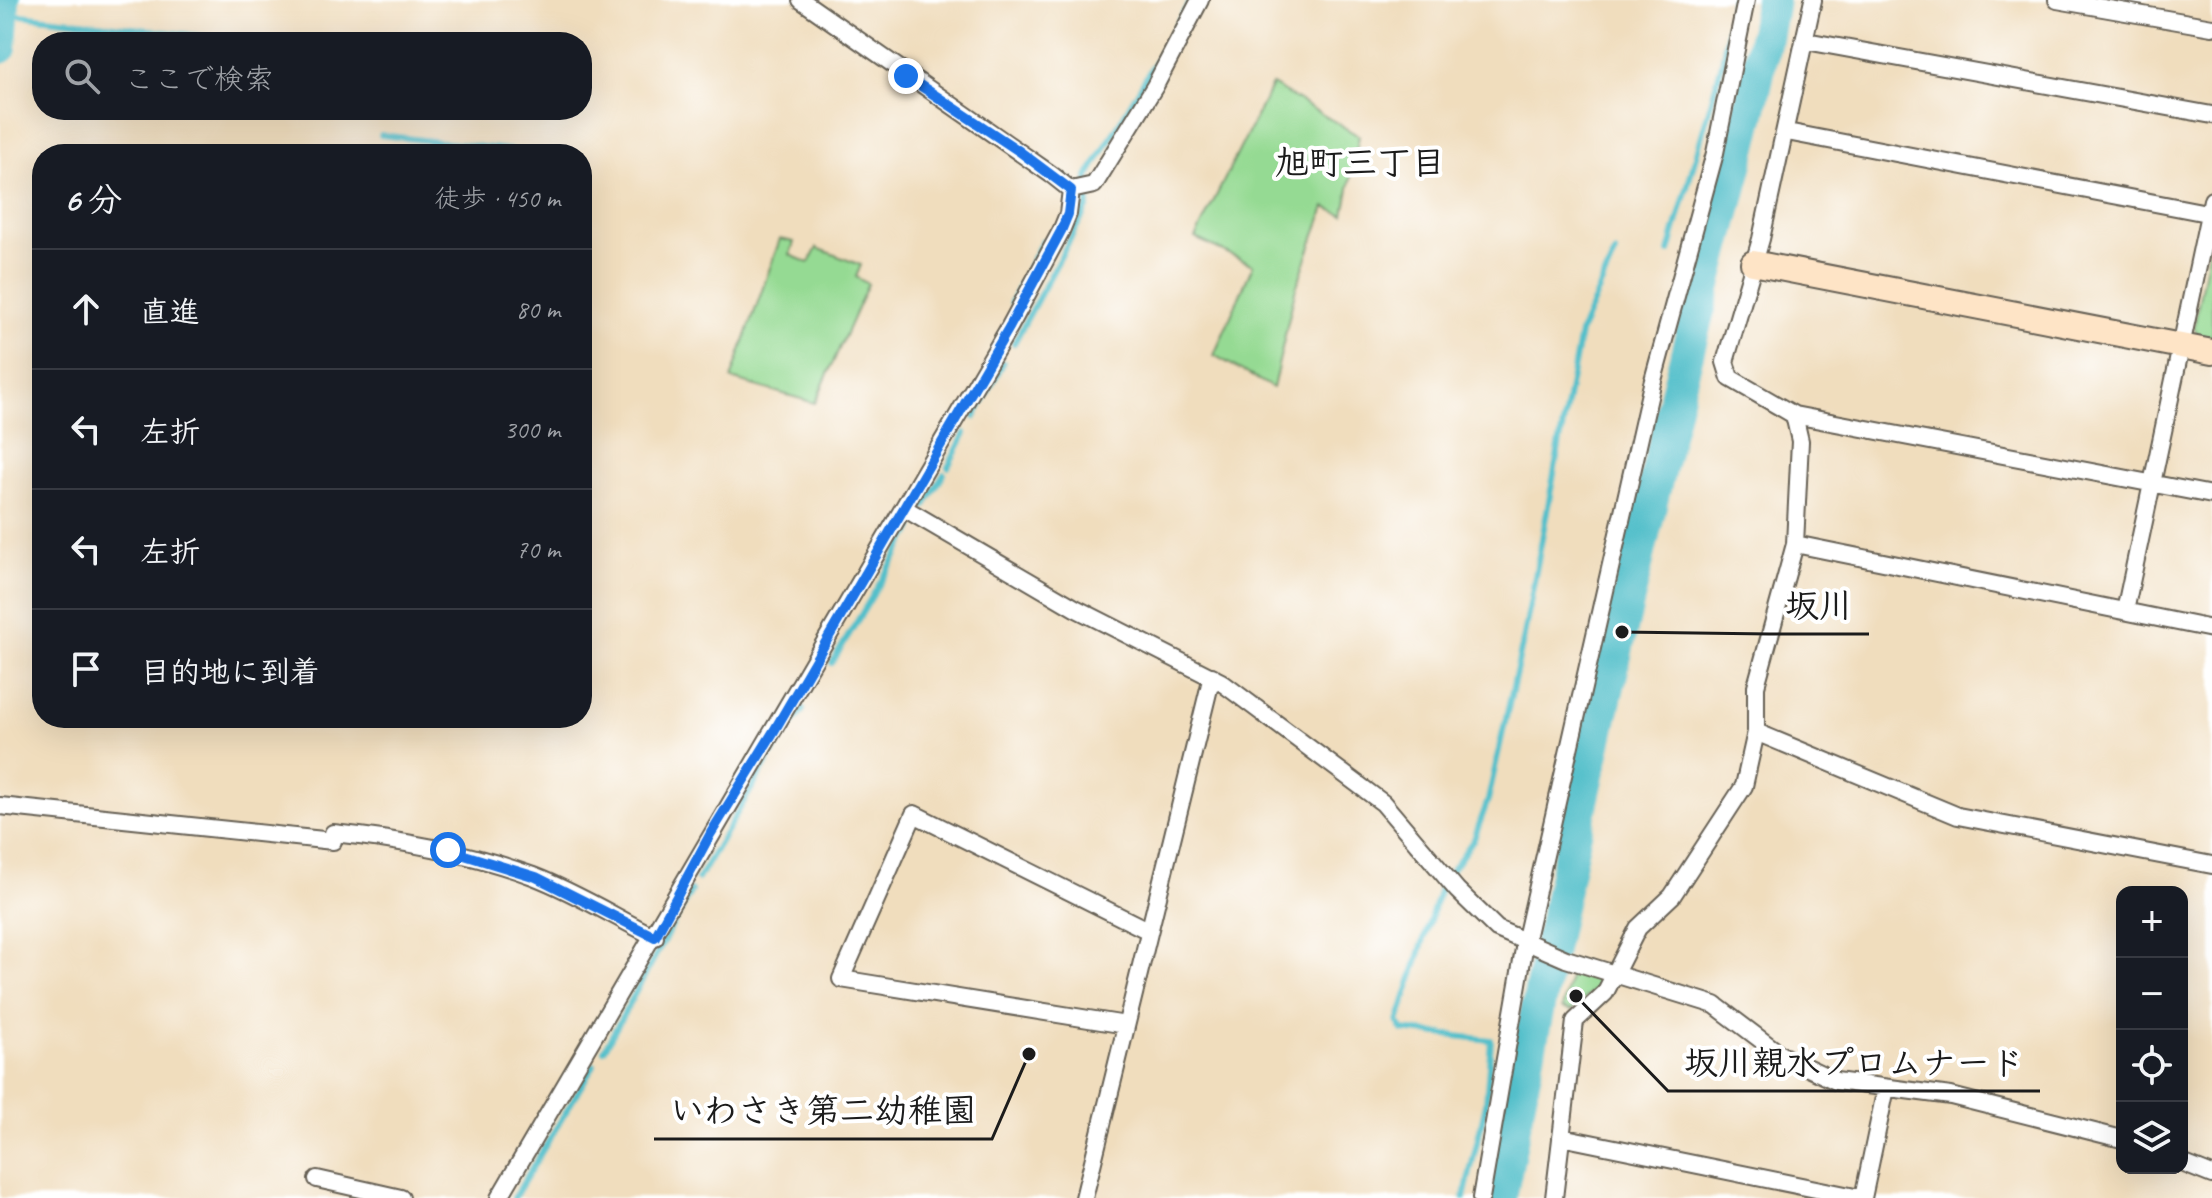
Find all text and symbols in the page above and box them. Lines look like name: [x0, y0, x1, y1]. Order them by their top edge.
search box: [32, 32, 592, 120]
icon: search: [60, 54, 104, 98]
route end: [888, 58, 924, 94]
text: ここで検索: [124, 60, 274, 98]
district label: 旭町三丁目: [1275, 141, 1445, 184]
text: 6 分: [64, 178, 122, 221]
text: 徒歩 · 450 m: [435, 182, 560, 215]
icon: ahead: [64, 287, 108, 331]
text: 直進: [140, 293, 200, 331]
text: 80 m: [516, 293, 560, 326]
icon: left: [64, 407, 108, 451]
text: 左折: [140, 413, 200, 451]
text: 300 m: [504, 413, 560, 446]
icon: left: [64, 527, 108, 571]
text: 左折: [140, 533, 200, 571]
text: 70 m: [516, 533, 560, 566]
callout: 坂川: [1769, 576, 1869, 634]
text: 坂川: [1785, 584, 1853, 627]
icon: arrive: [64, 647, 108, 691]
text: 目的地に到着: [140, 653, 320, 691]
route start: [430, 832, 466, 868]
map controls: [2116, 886, 2188, 1174]
button: +: [2116, 886, 2188, 958]
button: −: [2116, 958, 2188, 1030]
button: locate: [2116, 1030, 2188, 1102]
callout: 坂川親水プロムナード: [1668, 1033, 2040, 1091]
text: 坂川親水プロムナード: [1684, 1041, 2024, 1084]
callout: いわさき第二幼稚園: [654, 1081, 992, 1139]
text: いわさき第二幼稚園: [670, 1089, 976, 1132]
button: layers: [2116, 1102, 2188, 1174]

